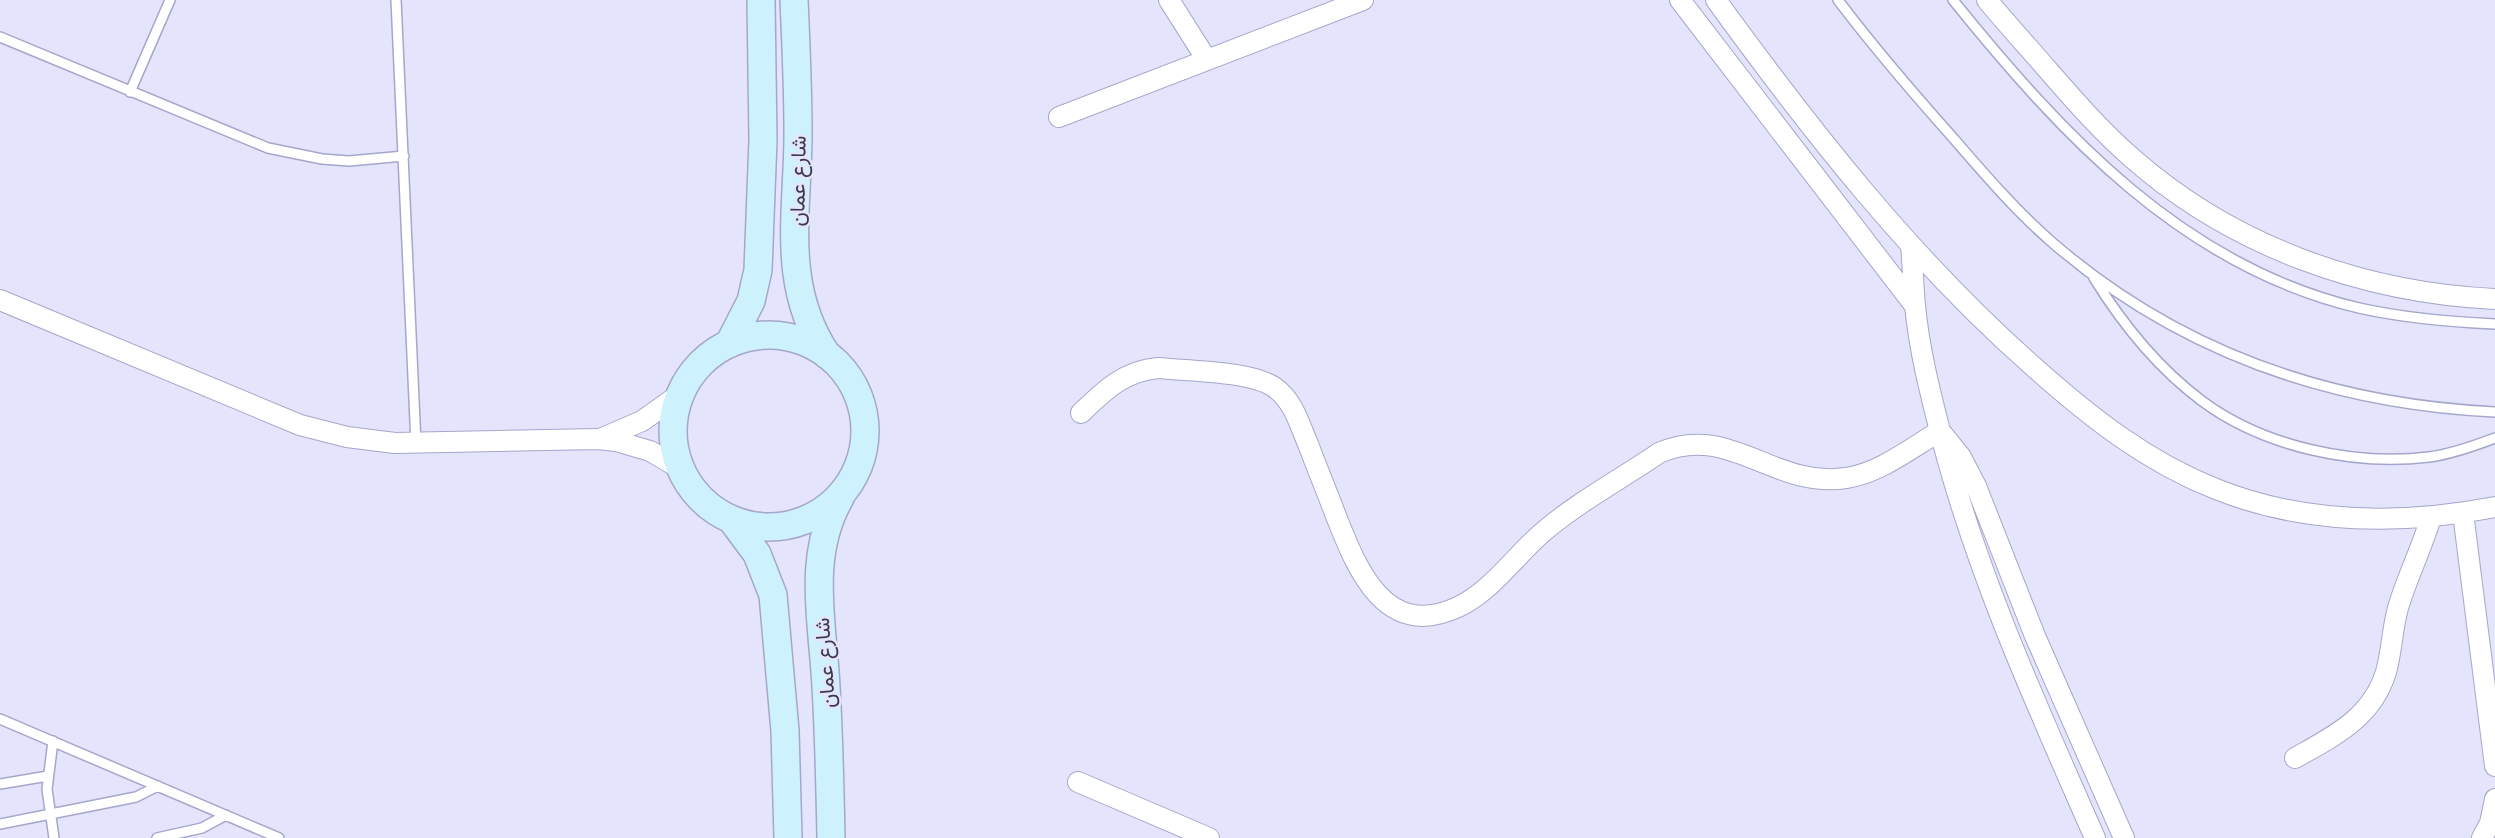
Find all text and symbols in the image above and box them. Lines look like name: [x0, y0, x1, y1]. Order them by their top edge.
street label: شارع عمان: [783, 135, 813, 227]
street label: شارع عمان: [808, 617, 842, 709]

